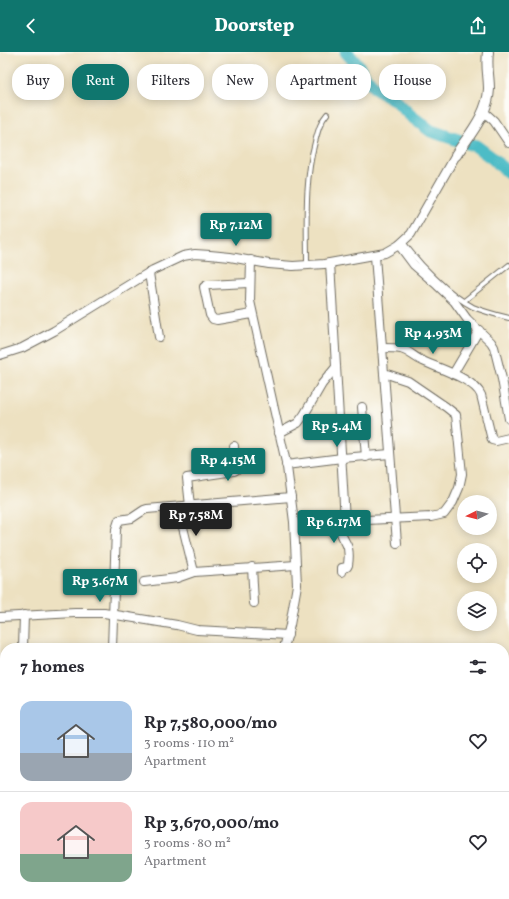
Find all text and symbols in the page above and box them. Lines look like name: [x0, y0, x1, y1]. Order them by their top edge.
text: Doorstep: [215, 14, 294, 39]
icon: back: [20, 15, 42, 37]
icon: share: [467, 15, 489, 37]
chip: Buy: [12, 64, 64, 100]
chip: Rent: [72, 64, 129, 100]
chip: Filters: [137, 64, 204, 100]
chip: New: [212, 64, 268, 100]
chip: Apartment: [276, 64, 371, 100]
chip: House: [379, 64, 446, 100]
pin: Rp 7.12M: [195, 213, 277, 247]
text: Rp 7.12M: [209, 217, 263, 235]
pin: Rp 4.93M: [392, 321, 474, 355]
text: Rp 4.93M: [404, 325, 462, 343]
pin: Rp 5.4M: [300, 414, 374, 448]
text: Rp 5.4M: [312, 418, 362, 436]
pin: Rp 4.15M: [187, 448, 269, 482]
text: Rp 4.15M: [200, 452, 256, 470]
north arrow: [457, 495, 497, 535]
map controls: [457, 495, 497, 631]
pin: Rp 7.58M: [155, 503, 237, 537]
text: Rp 7.58M: [169, 507, 223, 525]
pin: Rp 6.17M: [293, 510, 375, 544]
text: Rp 6.17M: [307, 514, 361, 532]
button: locate: [457, 543, 497, 583]
pin: Rp 3.67M: [59, 569, 141, 603]
text: Rp 3.67M: [72, 573, 128, 591]
button: layers: [457, 591, 497, 631]
text: 7 homes: [20, 656, 85, 679]
icon: filters: [467, 656, 489, 678]
text: Rp 7,580,000/mo: [144, 712, 277, 735]
icon: home: [52, 717, 100, 765]
icon: heart: [467, 730, 489, 752]
text: 3 rooms · 110 m²: [144, 735, 234, 753]
text: Apartment: [144, 753, 207, 771]
text: Rp 3,670,000/mo: [144, 812, 279, 835]
icon: home: [52, 818, 100, 866]
icon: heart: [467, 831, 489, 853]
text: 3 rooms · 80 m²: [144, 835, 231, 853]
text: Apartment: [144, 853, 207, 871]

